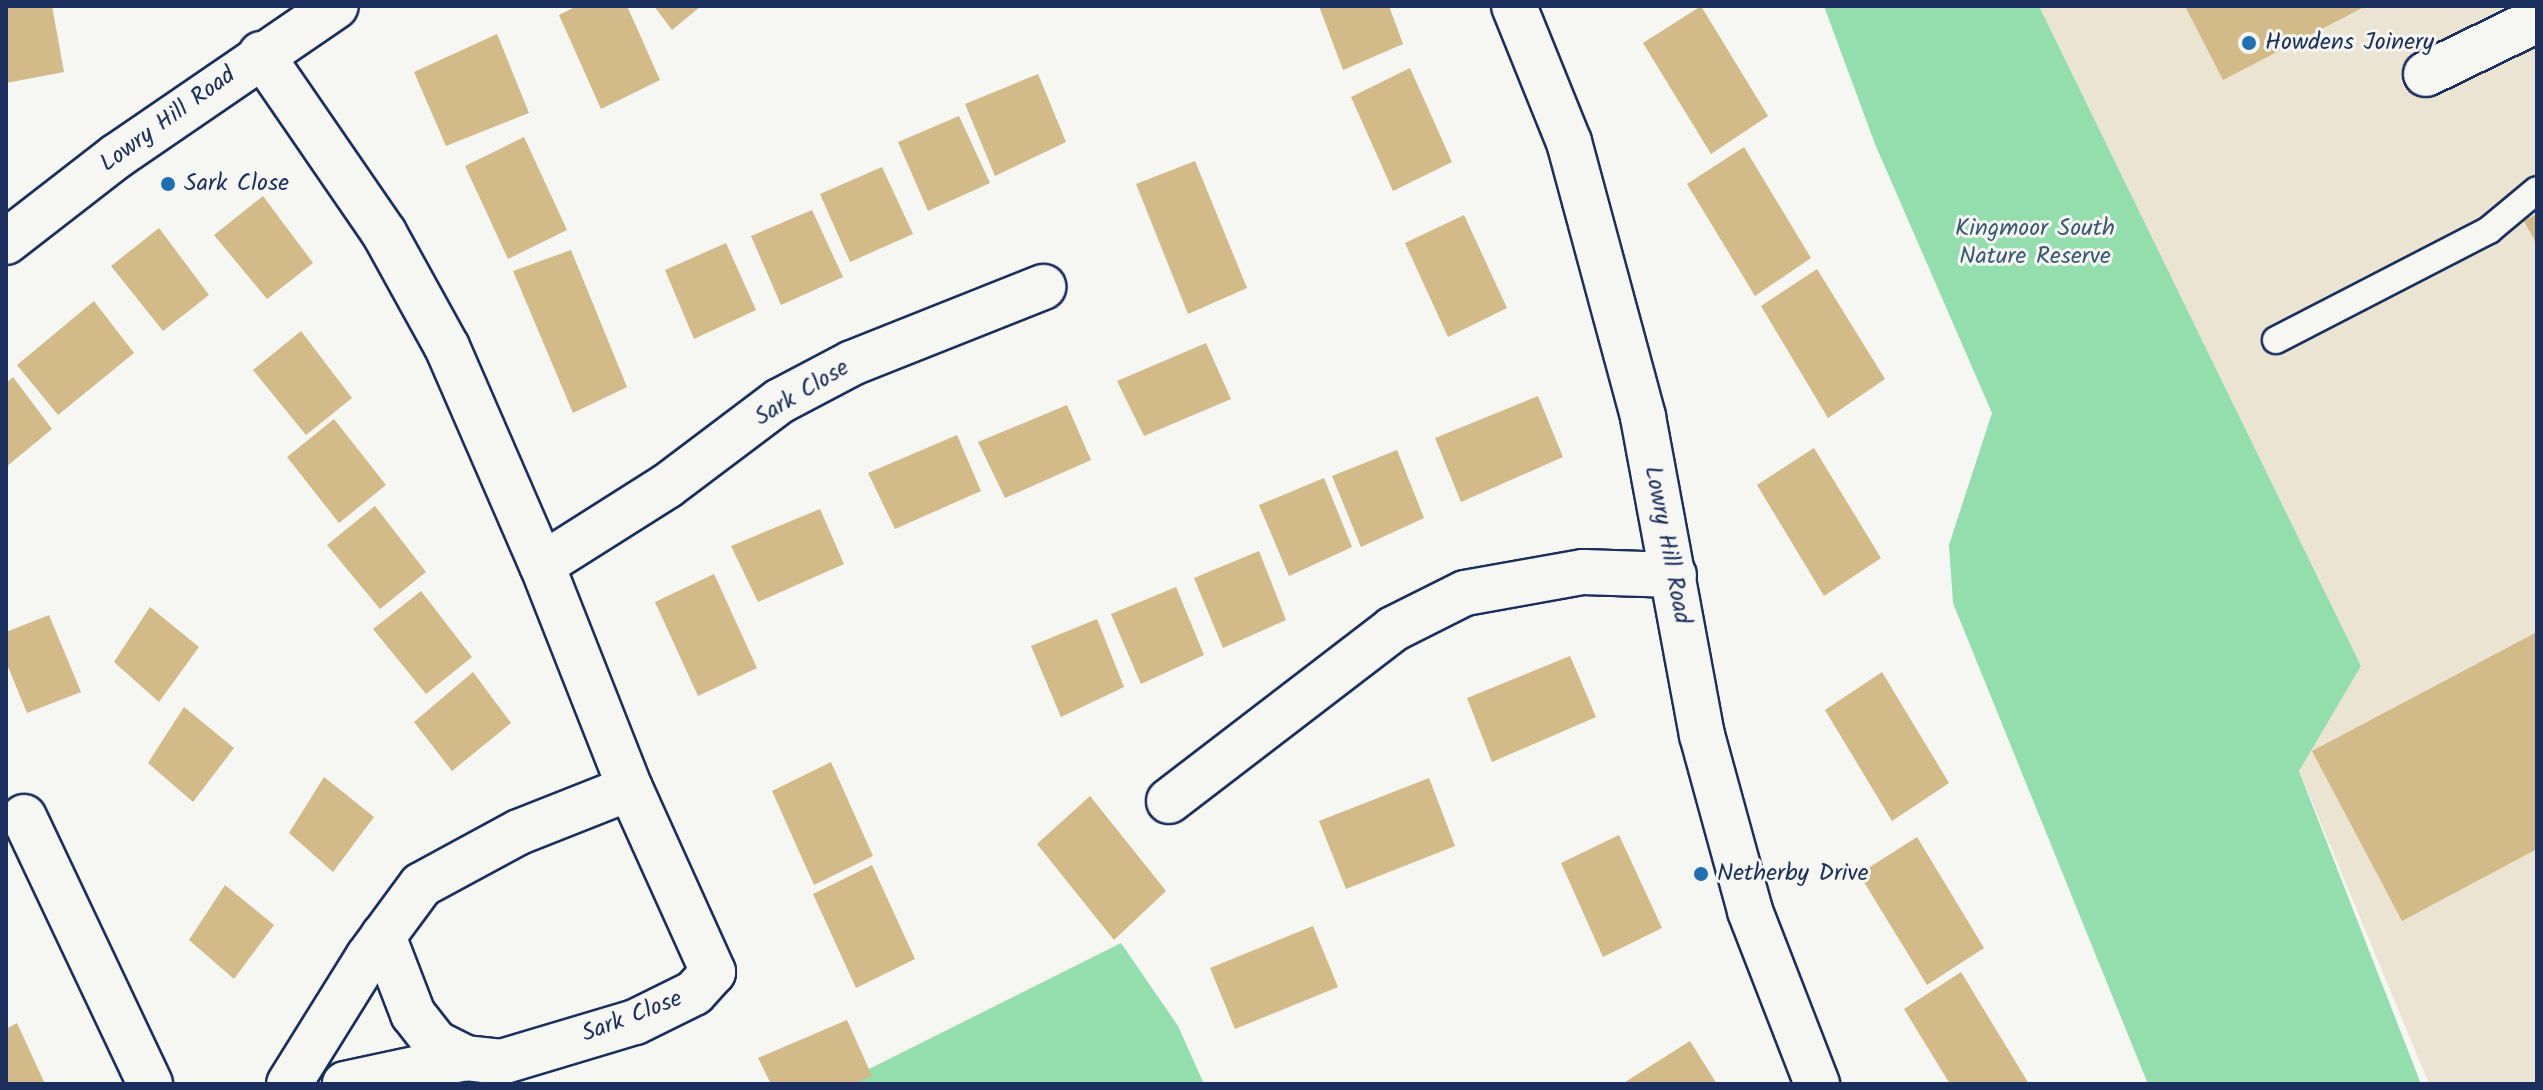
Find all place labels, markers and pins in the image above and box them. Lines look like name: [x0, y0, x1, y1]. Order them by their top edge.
place label: Howdens Joinery: [2265, 29, 2434, 57]
marker: Howdens Joinery: [2240, 34, 2258, 52]
place label: Sark Close: [184, 170, 289, 198]
marker: Sark Close: [159, 175, 177, 193]
place label: Netherby Drive: [1717, 860, 1868, 888]
marker: Netherby Drive: [1692, 865, 1710, 883]

